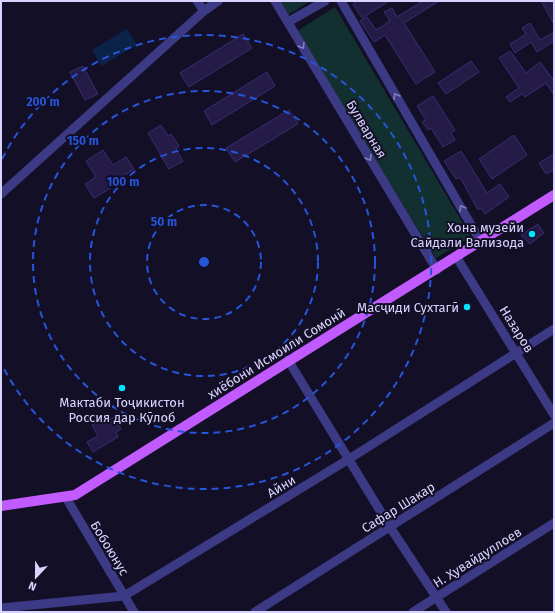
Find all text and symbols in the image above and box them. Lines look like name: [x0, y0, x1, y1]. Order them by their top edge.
one-way arrow: [297, 42, 305, 49]
one-way arrow: [394, 93, 401, 100]
text: 200 m: [26, 95, 60, 109]
street label: Булварная: [343, 97, 390, 161]
text: 150 m: [67, 134, 99, 148]
one-way arrow: [365, 154, 372, 161]
text: 100 m: [107, 175, 139, 189]
one-way arrow: [459, 205, 466, 212]
text: 50 m: [151, 215, 177, 229]
place label: Хона музейи Сайдали Вализода: [410, 220, 524, 250]
marker: Хона музейи Сайдали Вализода: [527, 229, 537, 239]
centre of rings: [197, 255, 211, 269]
place label: Масҷиди Сухтагӣ: [357, 300, 459, 315]
marker: Масҷиди Сухтагӣ: [462, 302, 472, 312]
street label: Назаров: [496, 303, 537, 355]
street label: хиёбони Исмоили Сомонӣ: [205, 305, 348, 402]
marker: Мактаби Тоҷикистон Россия дар Кӯлоб: [117, 383, 127, 393]
place label: Мактаби Тоҷикистон Россия дар Кӯлоб: [59, 395, 185, 425]
street label: Айни: [264, 472, 298, 501]
street label: Сафар Шакар: [359, 479, 438, 536]
street label: Бобоюнус: [88, 518, 132, 578]
street label: Н. Ҳувайдуллоев: [430, 524, 524, 591]
north arrow: [16, 557, 56, 597]
text: N: [27, 578, 38, 593]

